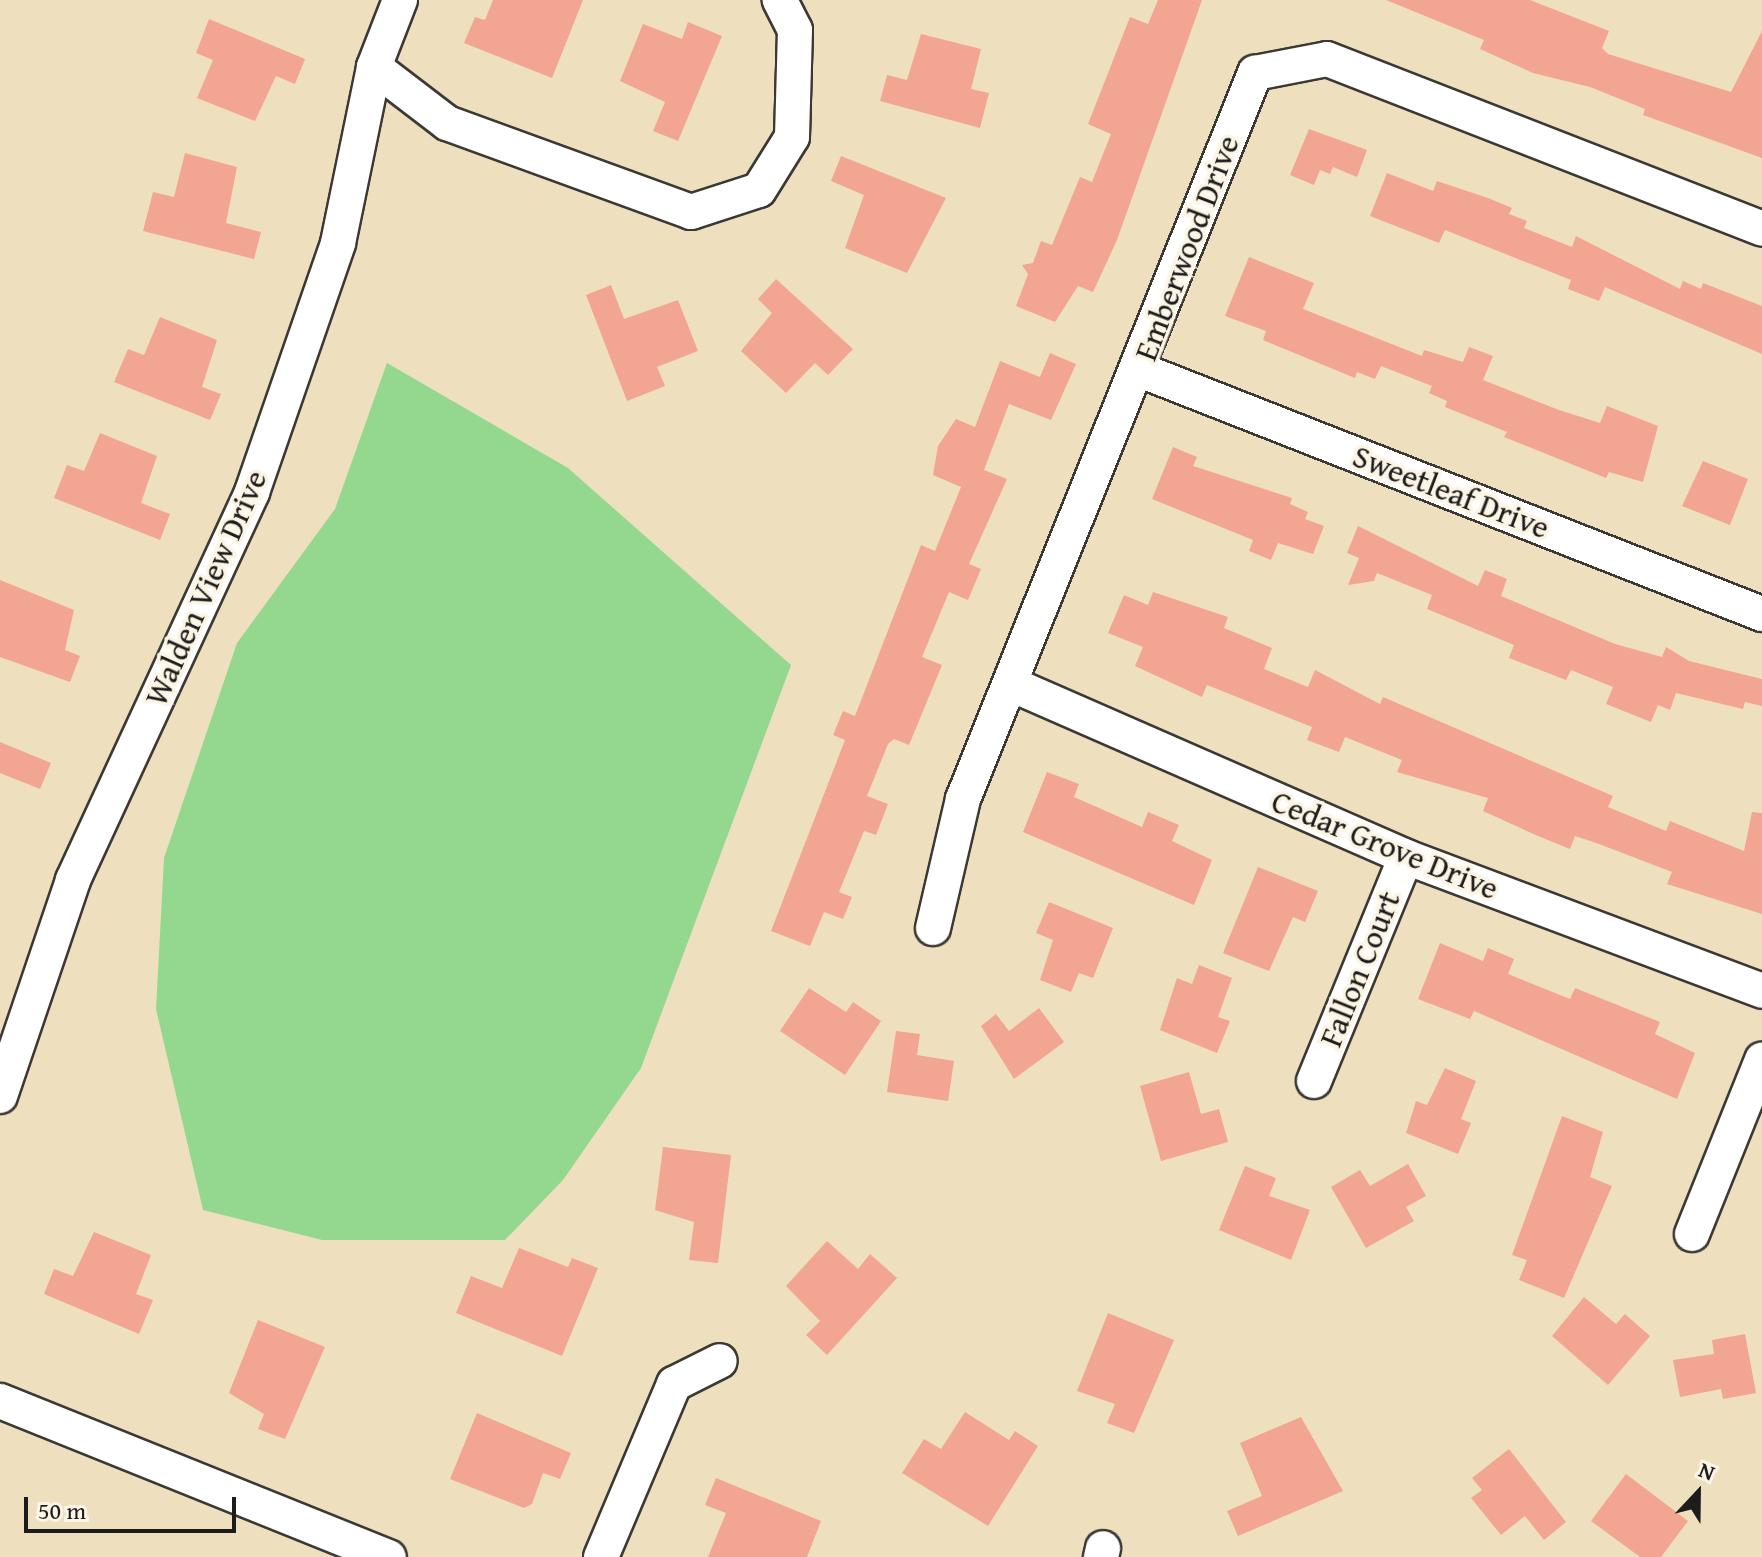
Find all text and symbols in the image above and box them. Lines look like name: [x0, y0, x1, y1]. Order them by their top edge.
street label: Emberwood Drive: [1126, 130, 1248, 366]
street label: Sweetleaf Drive: [1347, 437, 1555, 547]
street label: Walden View Drive: [137, 464, 275, 712]
street label: Cedar Grove Drive: [1266, 782, 1504, 908]
street label: Fallon Court: [1311, 886, 1409, 1052]
north arrow: [1658, 1453, 1738, 1533]
text: N: [1694, 1453, 1720, 1488]
scale bar: [28, 1481, 240, 1531]
text: 50 m: [38, 1493, 86, 1528]

